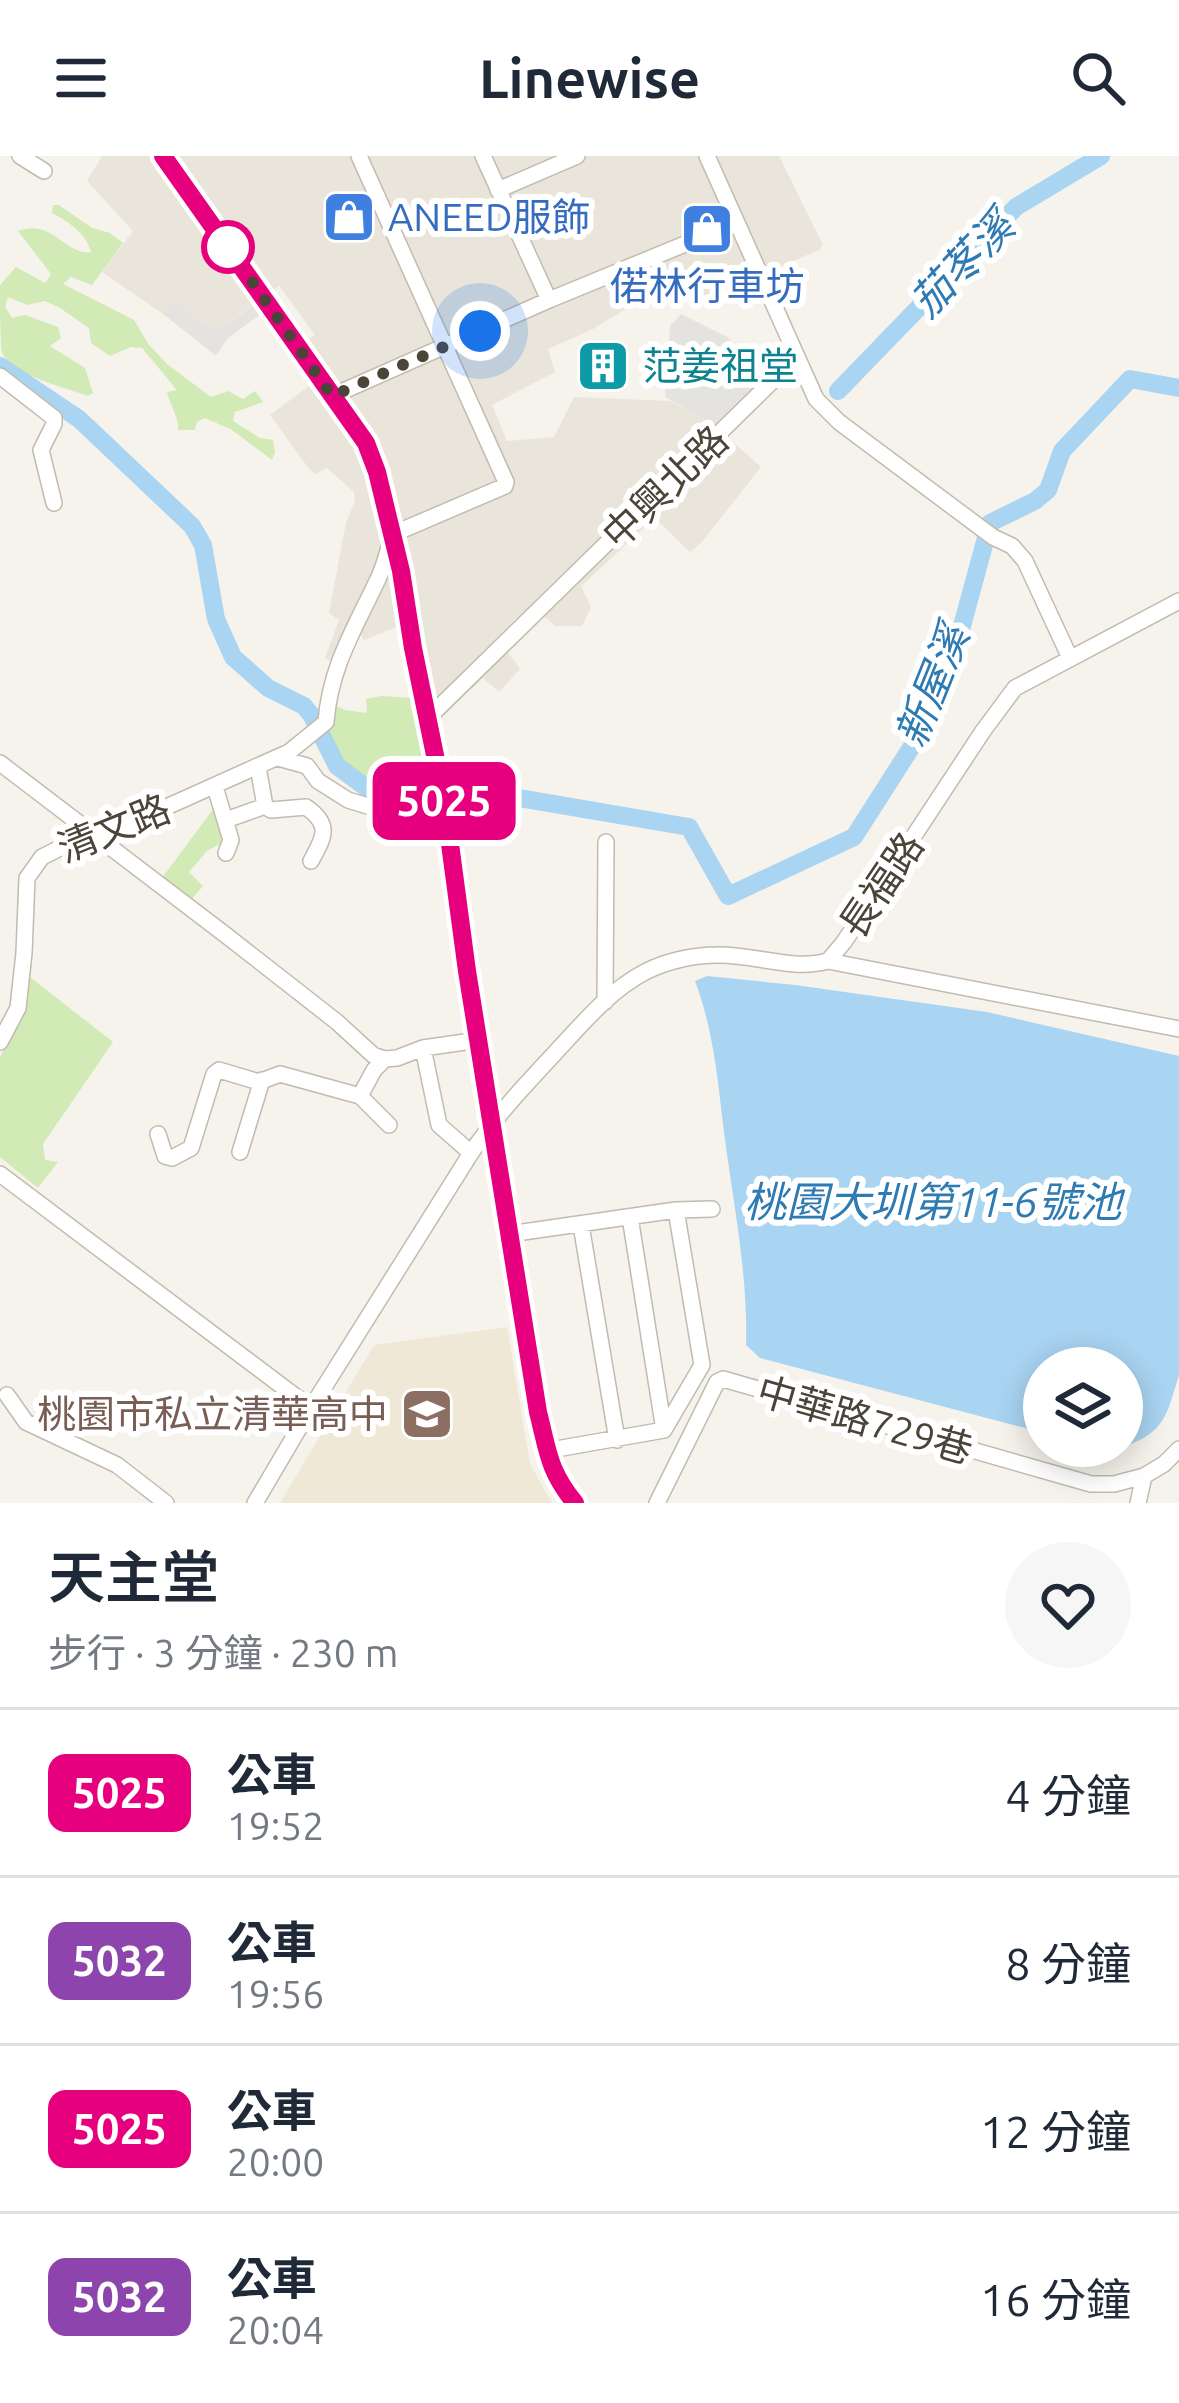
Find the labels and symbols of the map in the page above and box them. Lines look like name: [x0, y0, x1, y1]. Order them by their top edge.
shop icon: ANEED服飾: [321, 189, 377, 245]
place label: ANEED服飾: [388, 195, 591, 238]
water label: 茄苳溪: [901, 198, 1026, 325]
shop icon: 偌林行車坊: [679, 201, 735, 257]
unlabelled marker: [203, 222, 253, 272]
place label: 偌林行車坊: [609, 264, 805, 307]
your location: [450, 301, 510, 361]
building icon: 范姜祖堂: [575, 338, 631, 394]
place label: 范姜祖堂: [642, 344, 798, 387]
street label: 中興北路: [594, 417, 736, 556]
water label: 新屋溪: [886, 614, 979, 753]
line badge: 5025: [360, 762, 528, 840]
street label: 清文路: [52, 786, 176, 869]
street label: 長福路: [830, 824, 931, 945]
water label: 桃園大圳第11-6號池: [744, 1178, 1126, 1225]
street label: 中華路729巷: [753, 1368, 978, 1471]
school or university icon: 桃園市私立清華高中: [399, 1386, 455, 1442]
place label: 桃園市私立清華高中: [37, 1392, 388, 1435]

